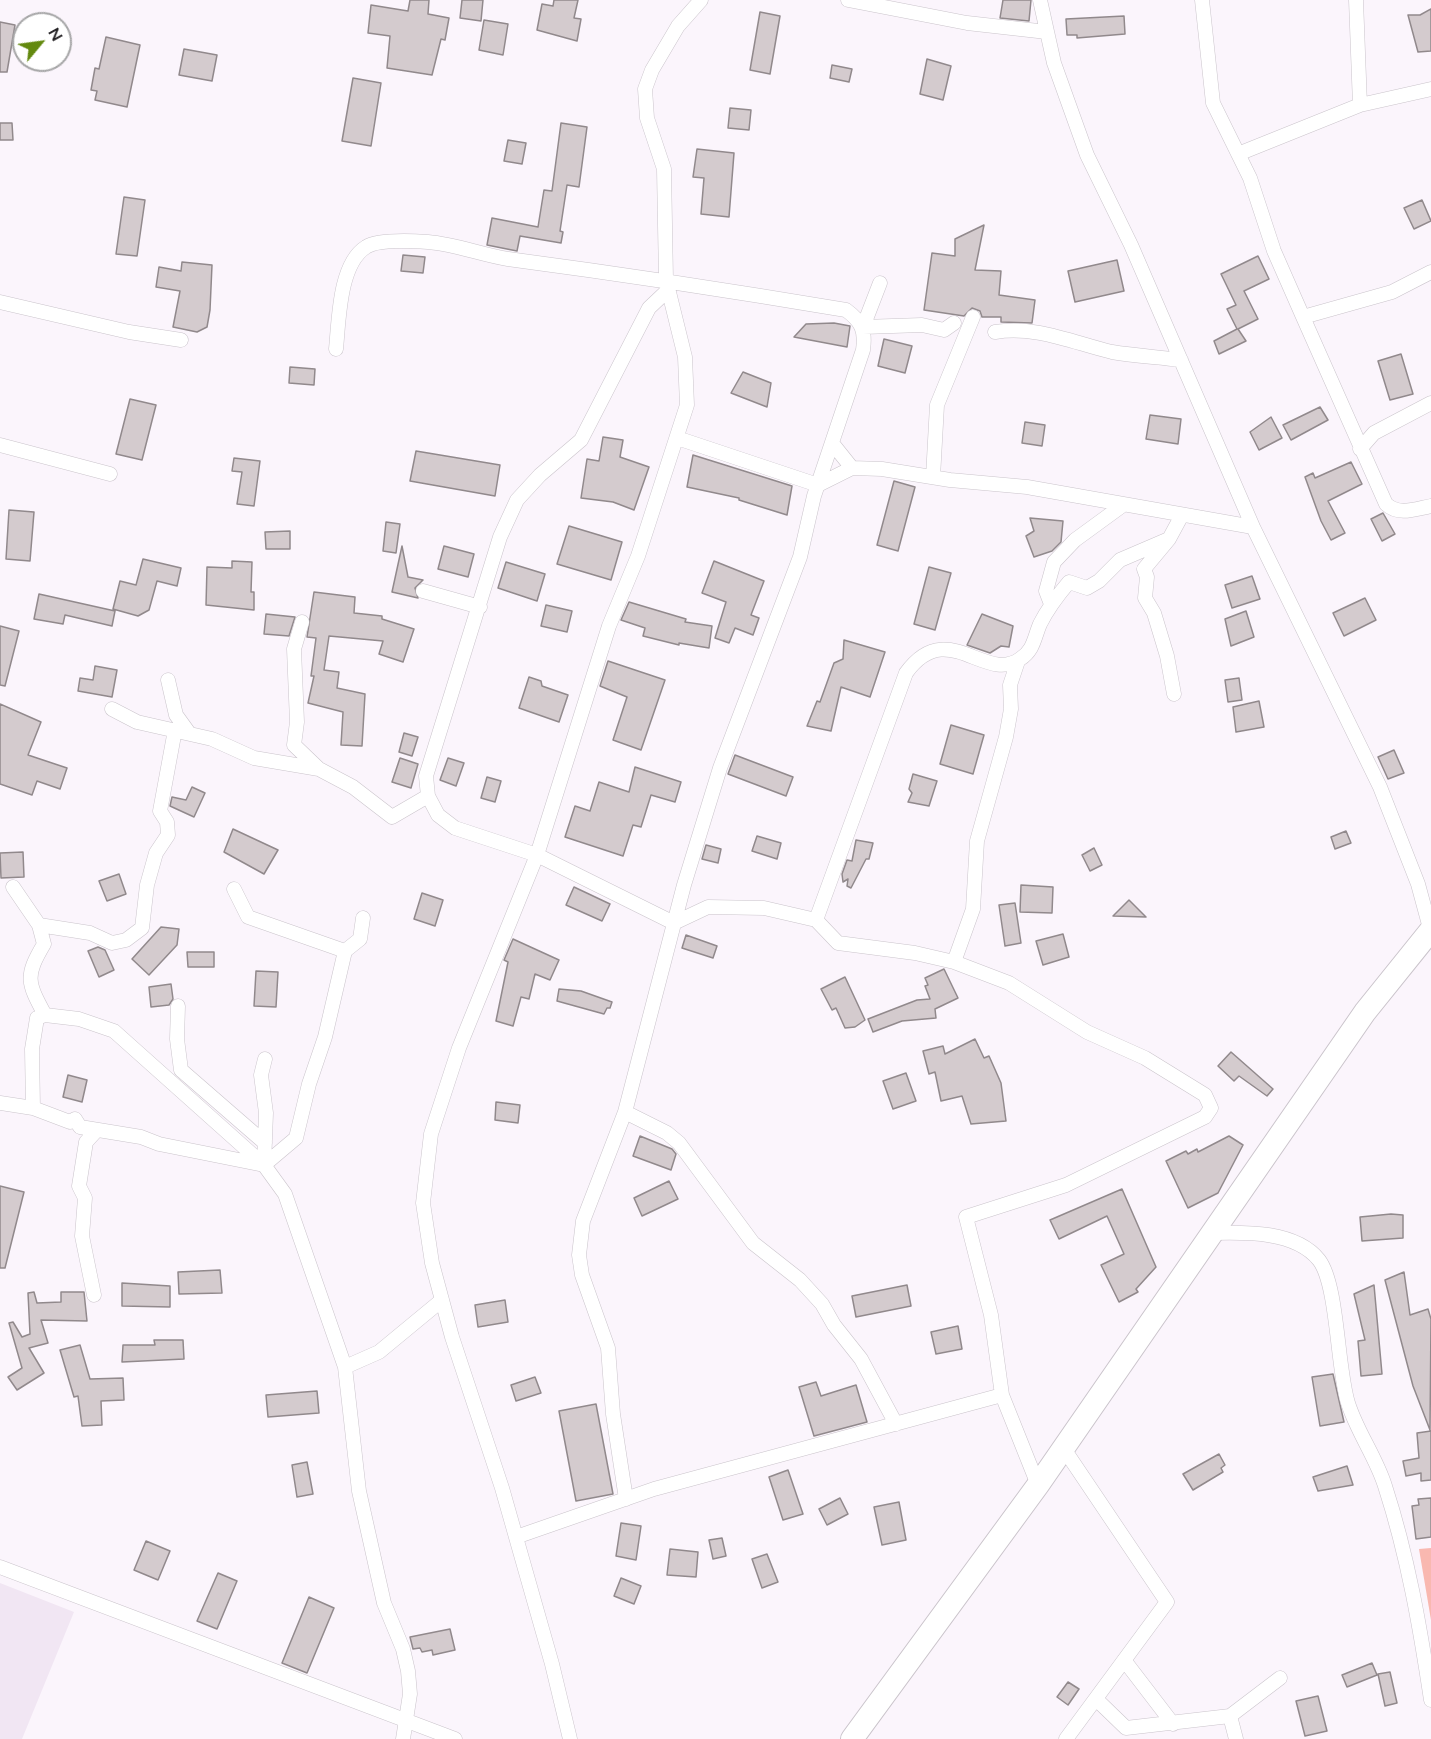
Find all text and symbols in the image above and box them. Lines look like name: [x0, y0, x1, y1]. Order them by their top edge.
north arrow: [12, 12, 72, 72]
text: N: [45, 24, 68, 44]

